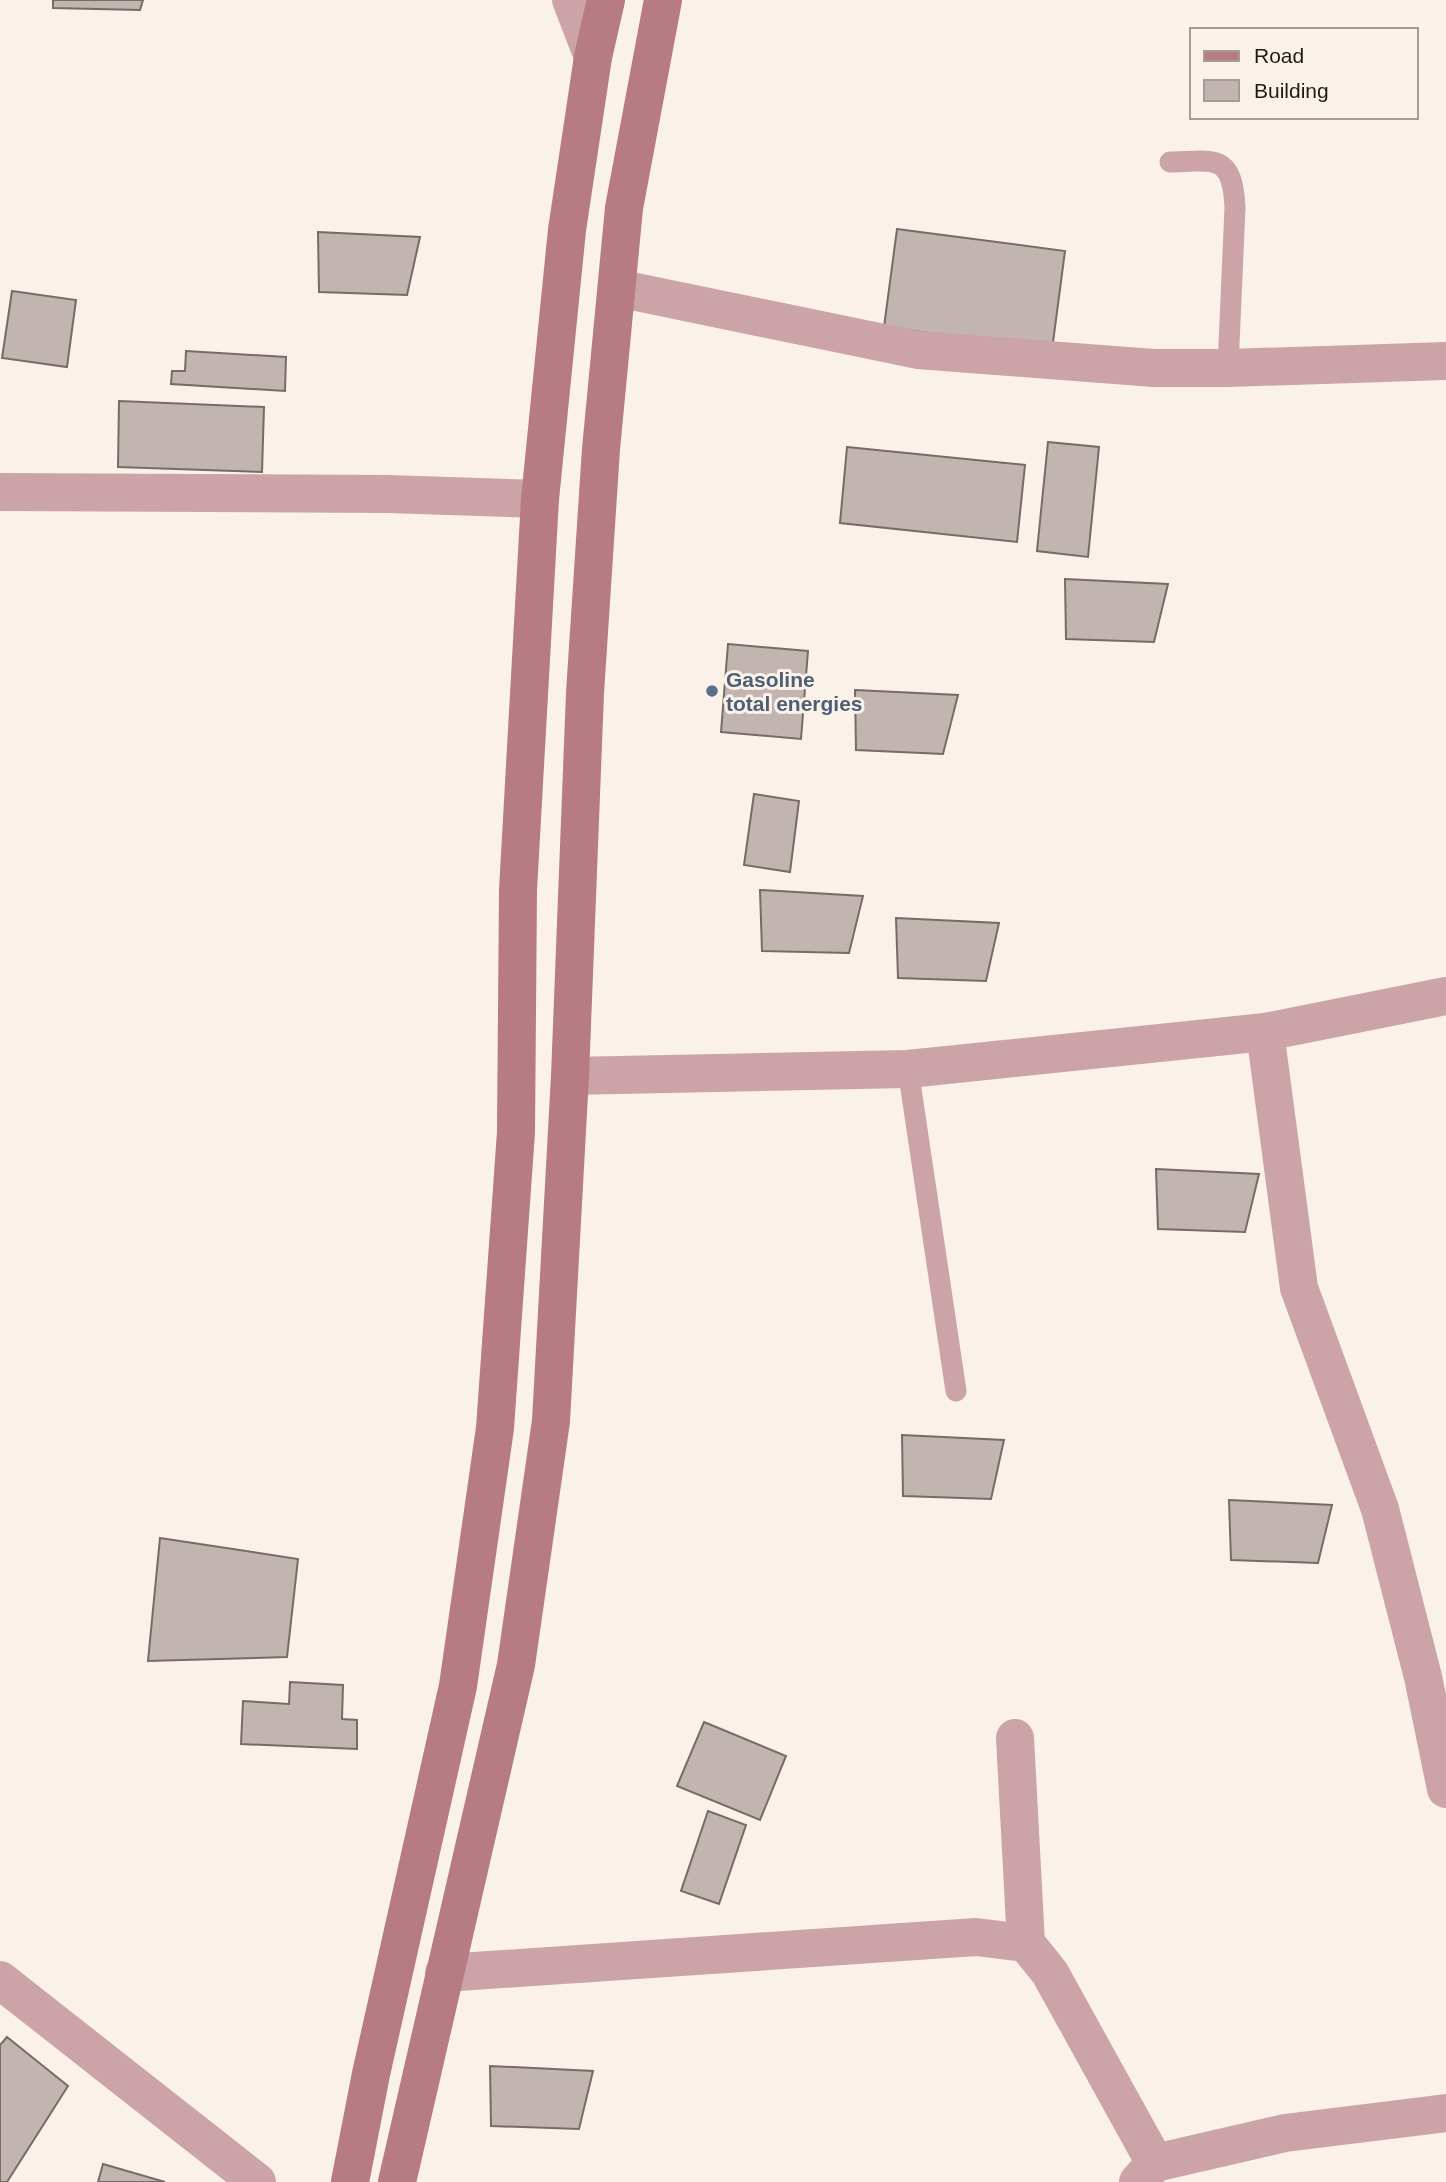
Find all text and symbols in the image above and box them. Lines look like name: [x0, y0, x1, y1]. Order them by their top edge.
legend: [1190, 28, 1418, 119]
text: Road: [1254, 44, 1304, 67]
text: Building: [1254, 79, 1329, 102]
place label: Gasoline total energies: [726, 668, 863, 715]
marker: Gasoline total energies: [704, 683, 720, 699]

